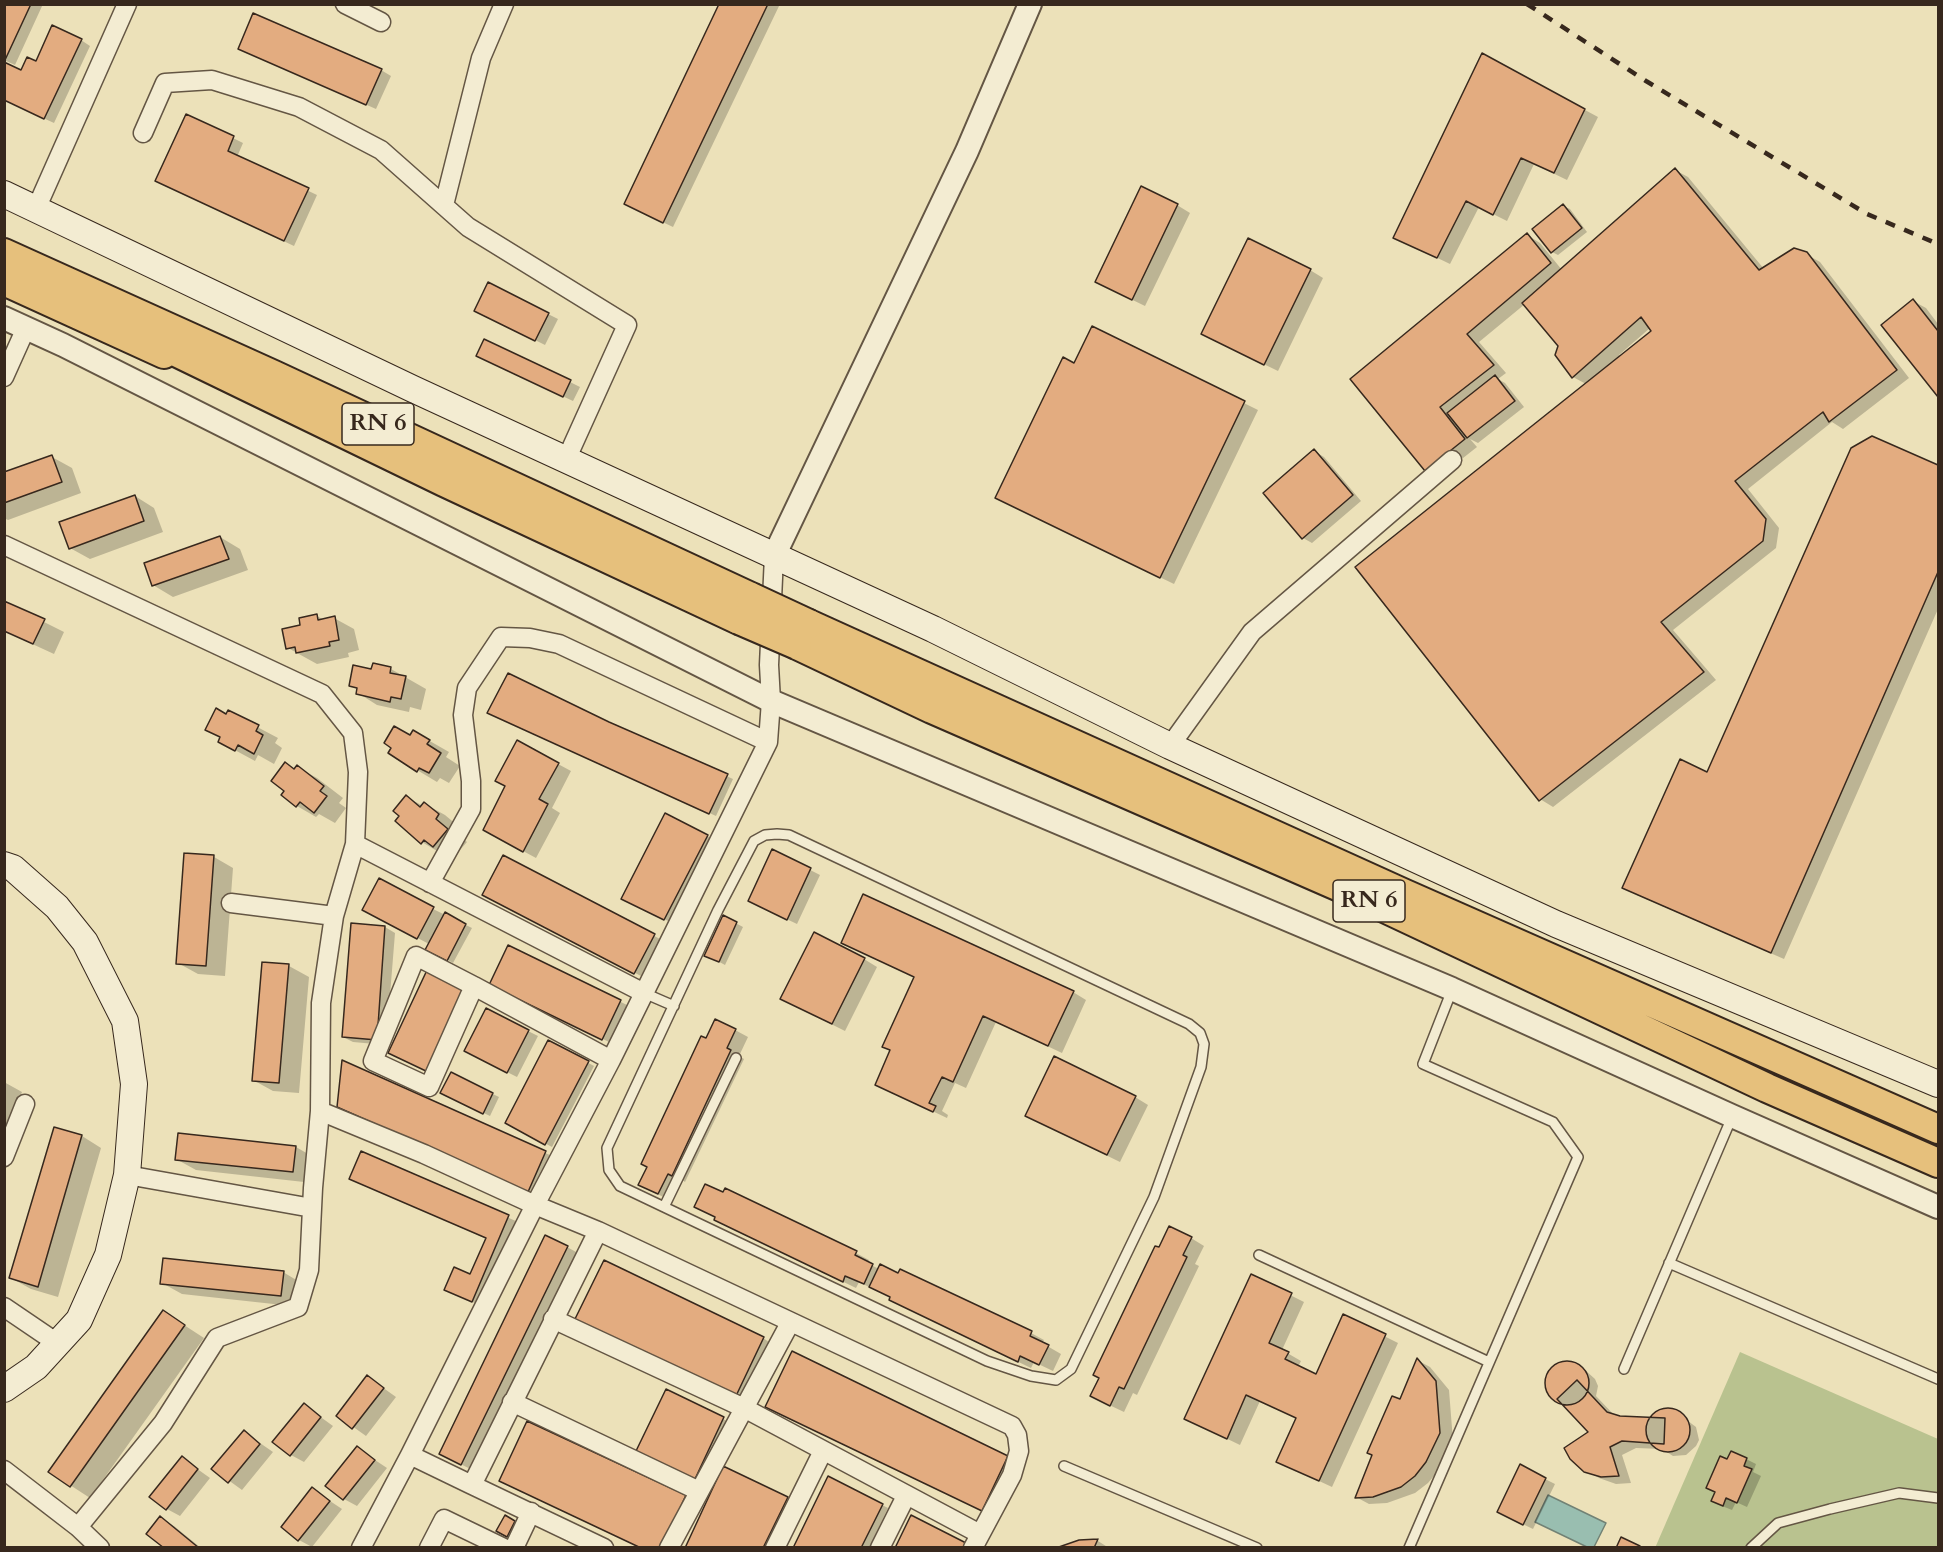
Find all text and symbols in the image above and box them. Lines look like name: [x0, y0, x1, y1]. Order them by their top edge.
road number: RN 6: [342, 403, 414, 445]
road number: RN 6: [1333, 880, 1405, 922]

